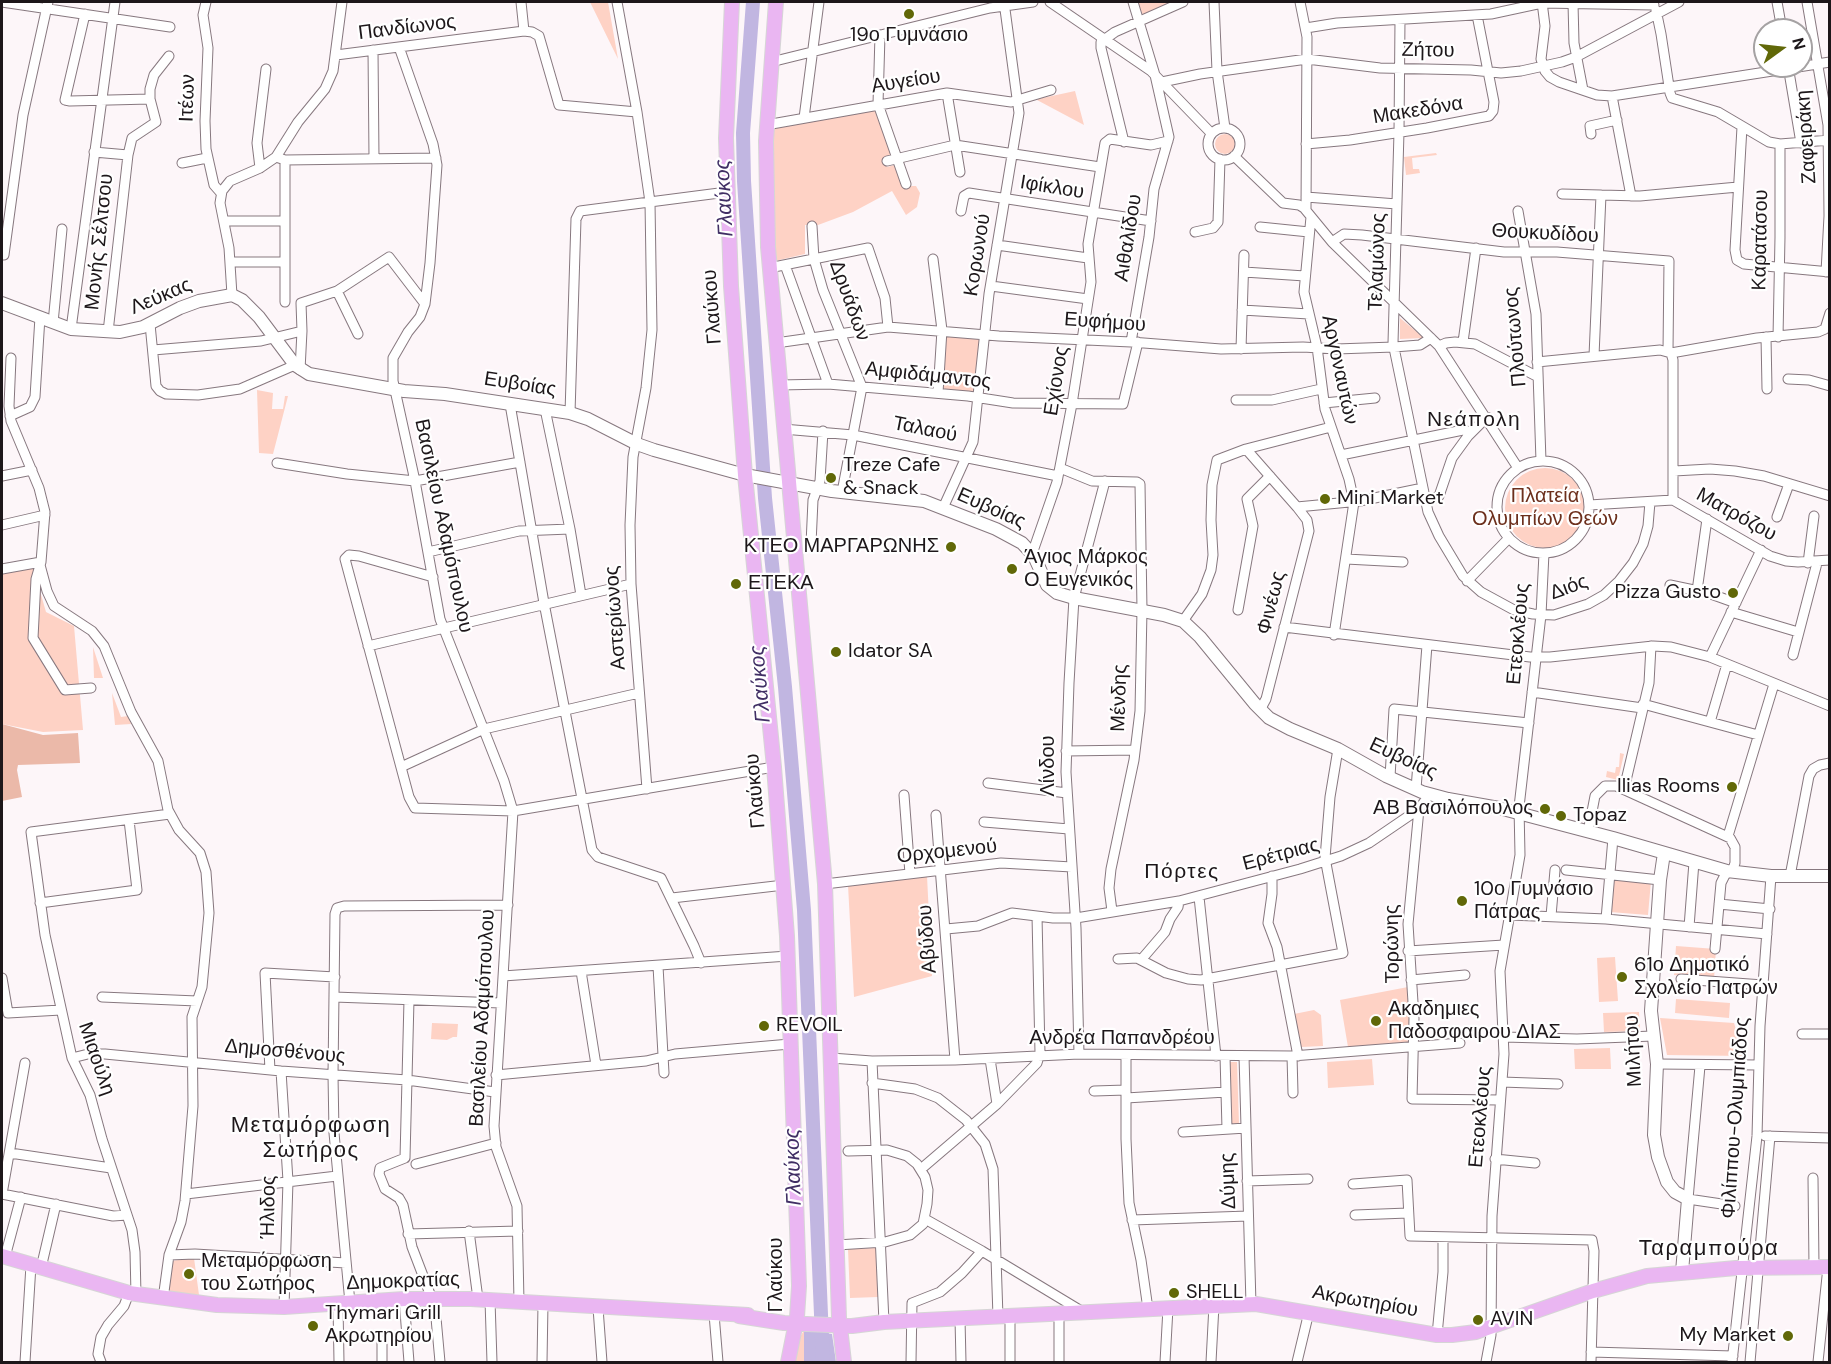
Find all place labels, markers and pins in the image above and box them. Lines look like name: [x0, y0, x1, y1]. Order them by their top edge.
marker: 19ο Γυμνάσιο: [902, 7, 916, 21]
place label: 19ο Γυμνάσιο: [850, 24, 968, 48]
place label: Treze Cafe & Snack: [843, 454, 940, 501]
marker: Treze Cafe & Snack: [824, 471, 838, 485]
place label: Mini Market: [1337, 487, 1444, 511]
marker: Mini Market: [1318, 492, 1332, 506]
place label: ΚΤΕΟ ΜΑΡΓΑΡΩΝΗΣ: [744, 535, 939, 559]
marker: ΚΤΕΟ ΜΑΡΓΑΡΩΝΗΣ: [944, 540, 958, 554]
place label: Άγιος Μάρκος Ο Ευγενικός: [1024, 546, 1148, 593]
marker: Άγιος Μάρκος Ο Ευγενικός: [1005, 562, 1019, 576]
place label: ΕΤΕΚΑ: [748, 572, 814, 596]
marker: ΕΤΕΚΑ: [729, 577, 743, 591]
place label: Pizza Gusto: [1614, 581, 1721, 605]
marker: Pizza Gusto: [1726, 586, 1740, 600]
place label: Idator SA: [848, 640, 933, 664]
marker: Idator SA: [829, 645, 843, 659]
place label: Ilias Rooms: [1617, 775, 1720, 799]
marker: Ilias Rooms: [1725, 780, 1739, 794]
place label: ΑΒ Βασιλόπουλος: [1373, 797, 1533, 821]
marker: ΑΒ Βασιλόπουλος: [1538, 802, 1552, 816]
place label: Topaz: [1573, 804, 1627, 828]
marker: Topaz: [1554, 809, 1568, 823]
place label: 10ο Γυμνάσιο Πάτρας: [1474, 878, 1593, 925]
marker: 10ο Γυμνάσιο Πάτρας: [1455, 894, 1469, 908]
place label: 61ο Δημοτικό Σχολείο Πατρών: [1634, 954, 1778, 1001]
marker: 61ο Δημοτικό Σχολείο Πατρών: [1615, 970, 1629, 984]
place label: Ακαδημιες Παδοσφαιρου ΔΙΑΣ: [1388, 998, 1561, 1045]
place label: REVOIL: [776, 1014, 843, 1038]
marker: Ακαδημιες Παδοσφαιρου ΔΙΑΣ: [1369, 1014, 1383, 1028]
marker: REVOIL: [757, 1019, 771, 1033]
place label: Μεταμόρφωση του Σωτήρος: [201, 1250, 332, 1297]
marker: Μεταμόρφωση του Σωτήρος: [182, 1267, 196, 1281]
place label: SHELL: [1186, 1281, 1244, 1305]
marker: SHELL: [1167, 1286, 1181, 1300]
place label: Thymari Grill Ακρωτηρίου: [325, 1302, 441, 1349]
place label: AVIN: [1490, 1308, 1533, 1332]
marker: AVIN: [1471, 1313, 1485, 1327]
marker: Thymari Grill Ακρωτηρίου: [306, 1319, 320, 1333]
place label: My Market: [1679, 1324, 1776, 1348]
marker: My Market: [1781, 1329, 1795, 1343]

